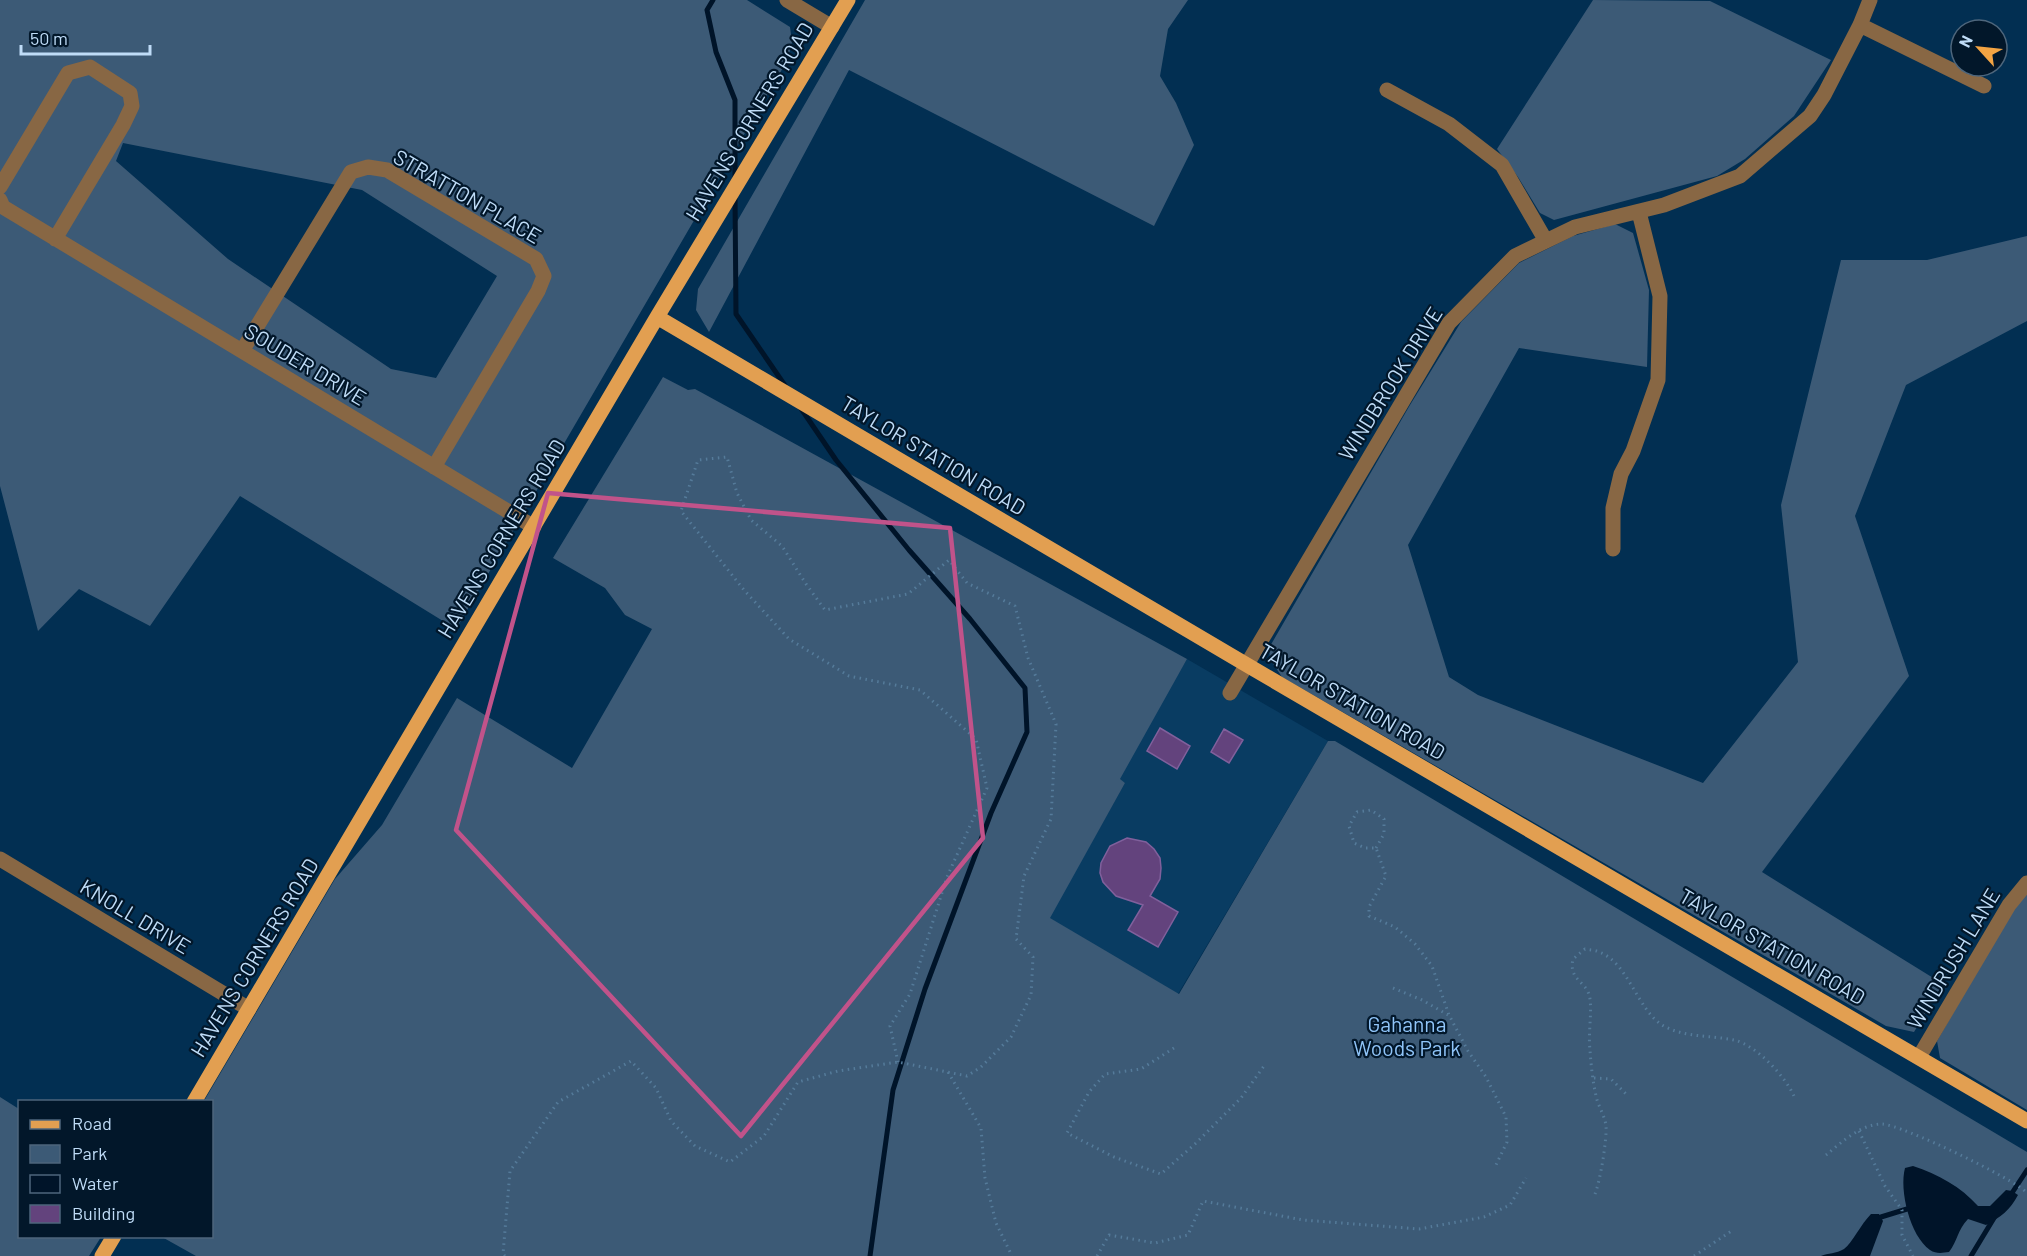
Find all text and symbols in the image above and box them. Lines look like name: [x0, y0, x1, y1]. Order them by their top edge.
street label: HAVENS CORNERS ROAD: [679, 17, 818, 225]
scale bar: [21, 18, 150, 56]
north arrow: [1949, 18, 2009, 78]
text: 50 m: [30, 27, 68, 49]
text: N: [1954, 32, 1976, 50]
street label: STRATTON PLACE: [389, 143, 546, 248]
street label: WINDBROOK DRIVE: [1332, 302, 1447, 464]
street label: SOUDER DRIVE: [240, 318, 371, 410]
street label: TAYLOR STATION ROAD: [837, 390, 1030, 520]
street label: HAVENS CORNERS ROAD: [431, 434, 570, 642]
street label: TAYLOR STATION ROAD: [1255, 637, 1450, 764]
street label: HAVENS CORNERS ROAD: [184, 853, 323, 1061]
street label: KNOLL DRIVE: [76, 873, 195, 958]
street label: TAYLOR STATION ROAD: [1675, 882, 1870, 1009]
street label: WINDRUSH LANE: [1901, 883, 2005, 1033]
park label: Gahanna Woods Park: [1353, 1011, 1461, 1060]
legend: [18, 1100, 213, 1238]
text: Road: [72, 1112, 112, 1134]
text: Park: [72, 1142, 107, 1164]
text: Water: [72, 1172, 119, 1194]
text: Building: [72, 1202, 135, 1224]

